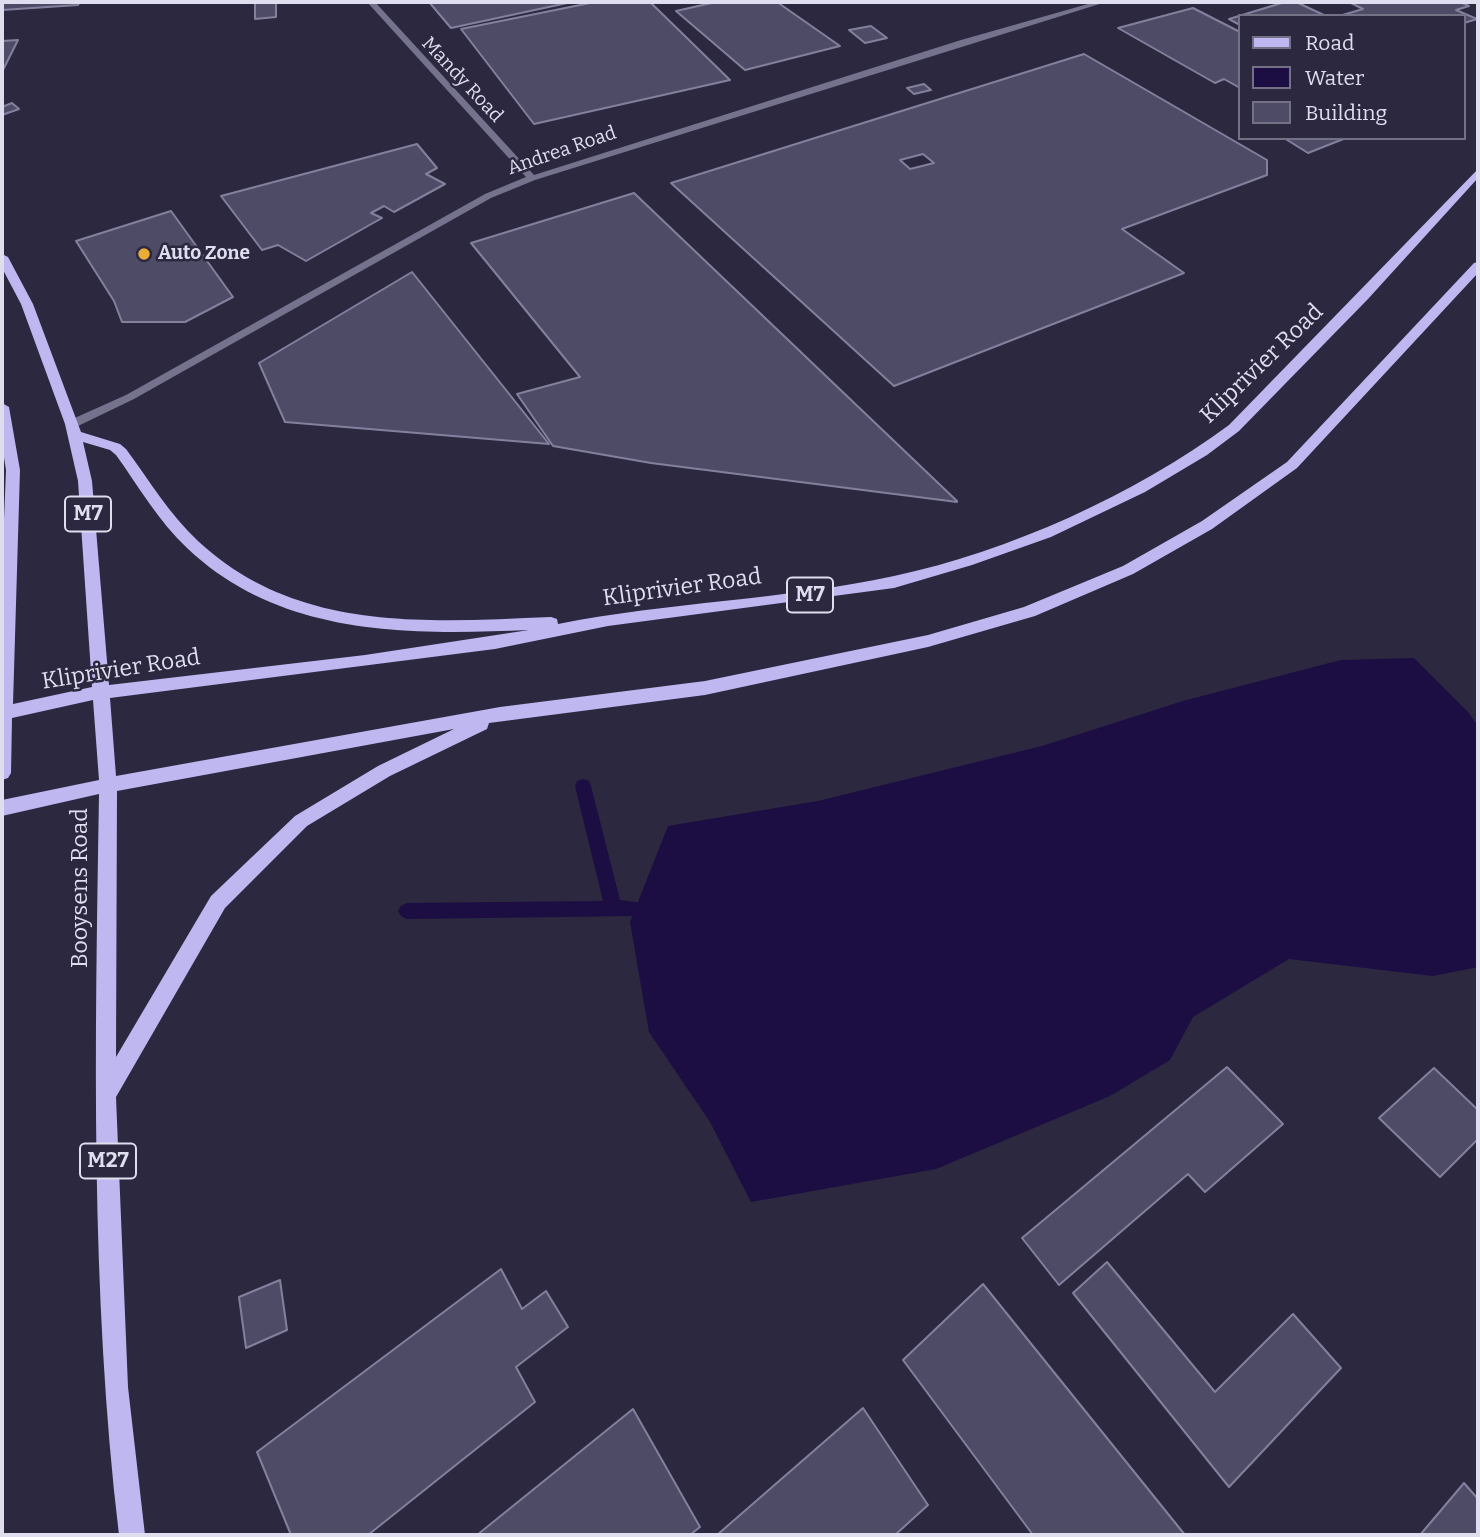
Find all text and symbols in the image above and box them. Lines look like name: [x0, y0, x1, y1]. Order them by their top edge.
legend: [1238, 14, 1466, 140]
text: Road: [1305, 30, 1354, 56]
street label: Mandy Road: [417, 33, 507, 127]
text: Water: [1305, 65, 1364, 91]
text: Building: [1305, 100, 1387, 126]
street label: Andrea Road: [505, 122, 619, 180]
place label: Auto Zone: [158, 243, 250, 265]
marker: Auto Zone: [136, 246, 152, 262]
street label: Kliprivier Road: [1195, 298, 1329, 430]
road number: M7: [65, 496, 111, 532]
street label: Kliprivier Road: [601, 563, 763, 613]
road number: M7: [787, 578, 833, 612]
street label: Kliprivier Road: [40, 644, 202, 696]
street label: Booysens Road: [67, 808, 95, 968]
road number: M27: [80, 1144, 136, 1178]

